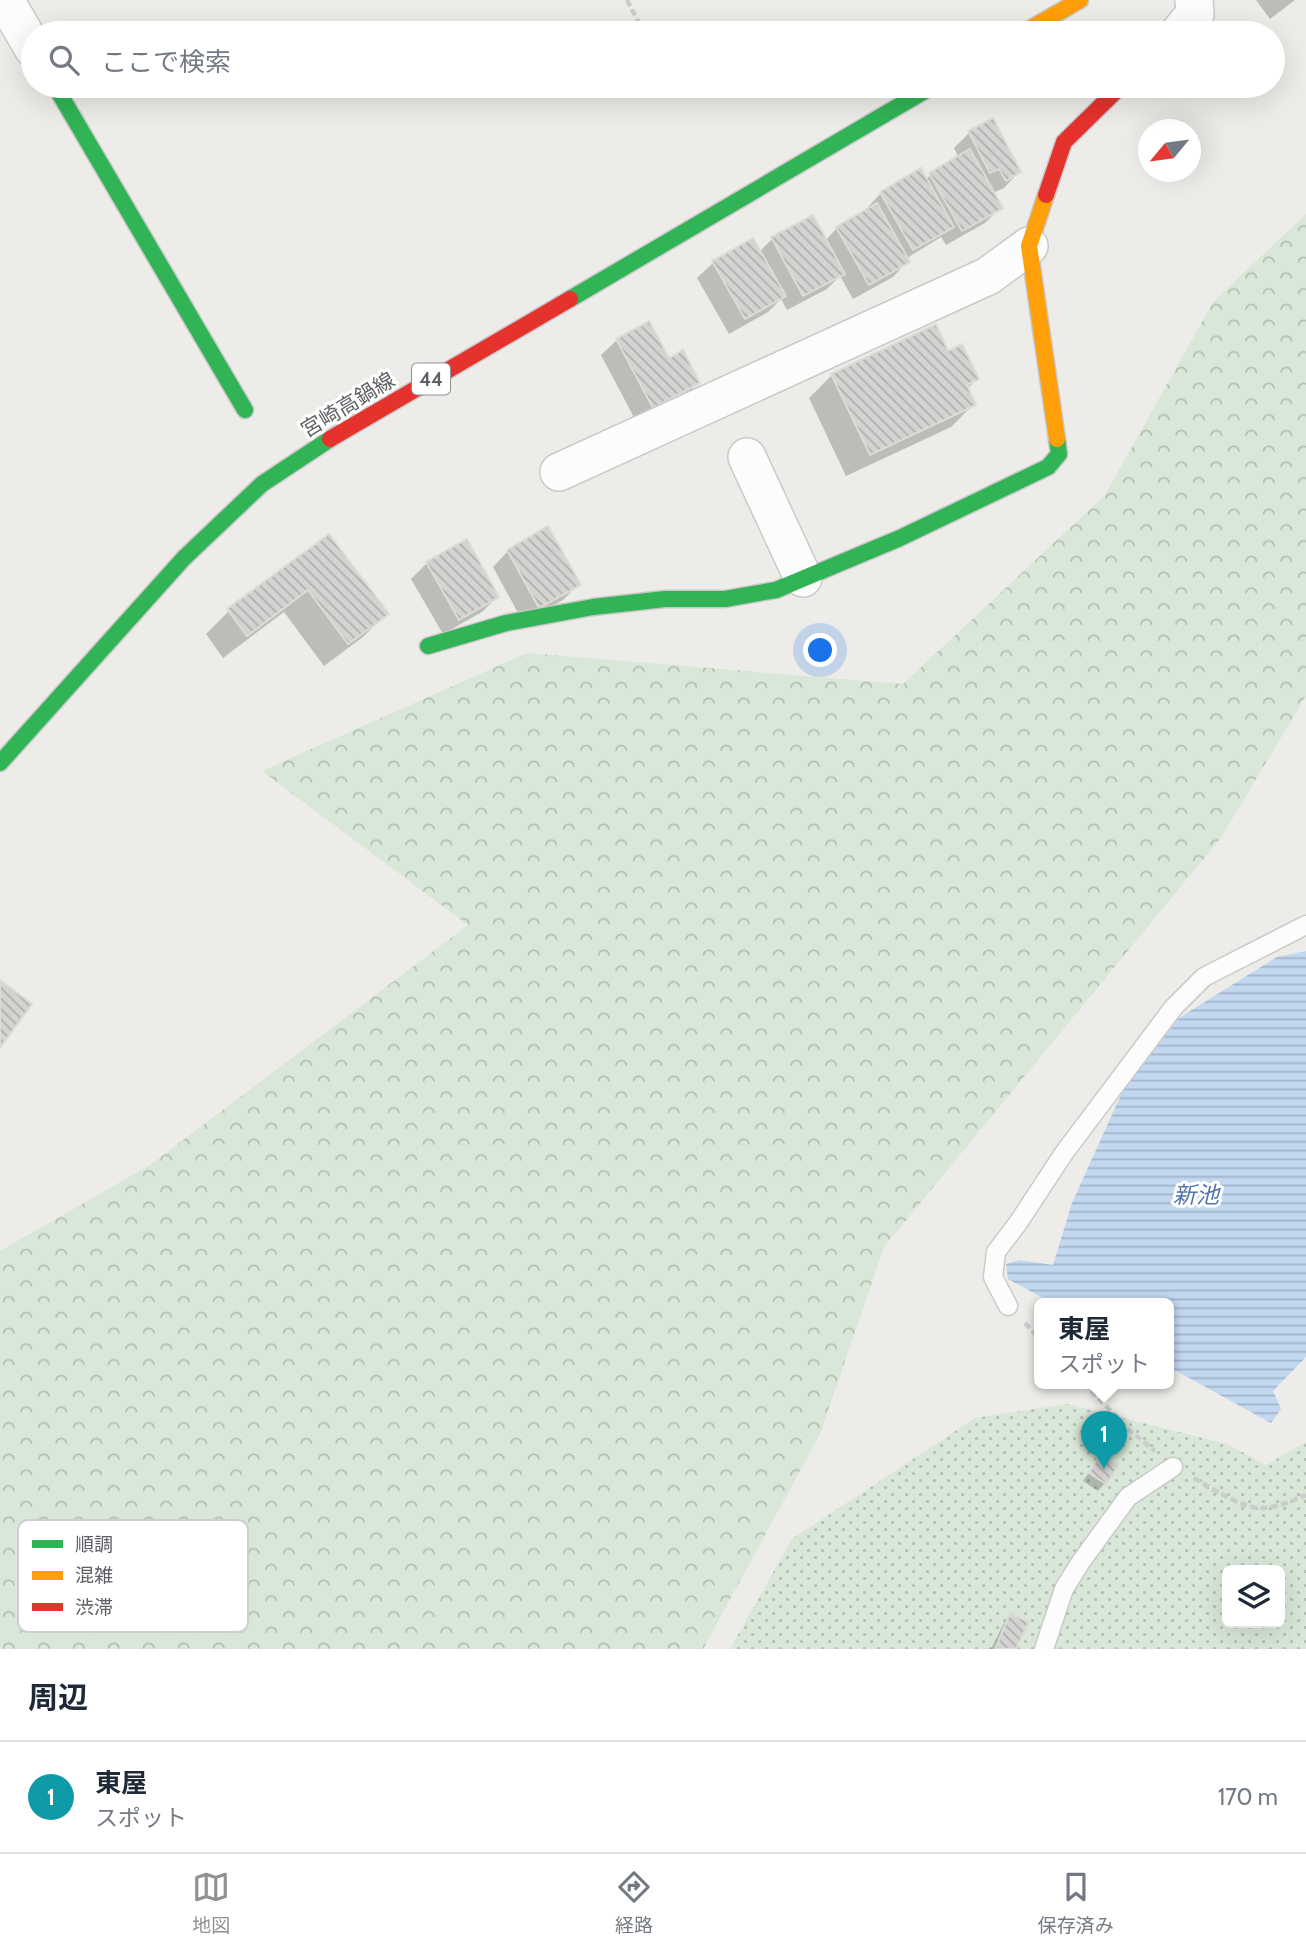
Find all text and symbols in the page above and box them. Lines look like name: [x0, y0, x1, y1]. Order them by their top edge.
search box: [21, 21, 1285, 98]
icon: search: [45, 41, 83, 79]
text: ここで検索: [101, 46, 231, 78]
north arrow: [1138, 119, 1201, 182]
road number: 44: [412, 364, 450, 394]
street label: 宮崎高鍋線: [296, 367, 399, 442]
your location: [803, 633, 837, 667]
water label: 新池: [1173, 1181, 1221, 1209]
popup: [1034, 1298, 1174, 1389]
text: 東屋: [1058, 1313, 1110, 1345]
text: スポット: [1058, 1350, 1150, 1378]
pin: 1: [1081, 1411, 1127, 1469]
legend: [18, 1520, 248, 1632]
text: 順調: [75, 1533, 113, 1556]
text: 混雑: [75, 1564, 113, 1587]
map controls: [1222, 1565, 1285, 1628]
button: layers: [1222, 1565, 1285, 1628]
text: 渋滞: [75, 1596, 113, 1619]
text: 周辺: [28, 1679, 88, 1716]
text: 東屋: [95, 1767, 147, 1799]
text: 1: [47, 1783, 55, 1811]
text: 170 m: [1218, 1783, 1278, 1811]
text: スポット: [95, 1804, 187, 1832]
tab: 地図: [192, 1868, 230, 1937]
tab: 経路: [615, 1868, 653, 1937]
tab: 保存済み: [1038, 1868, 1114, 1937]

